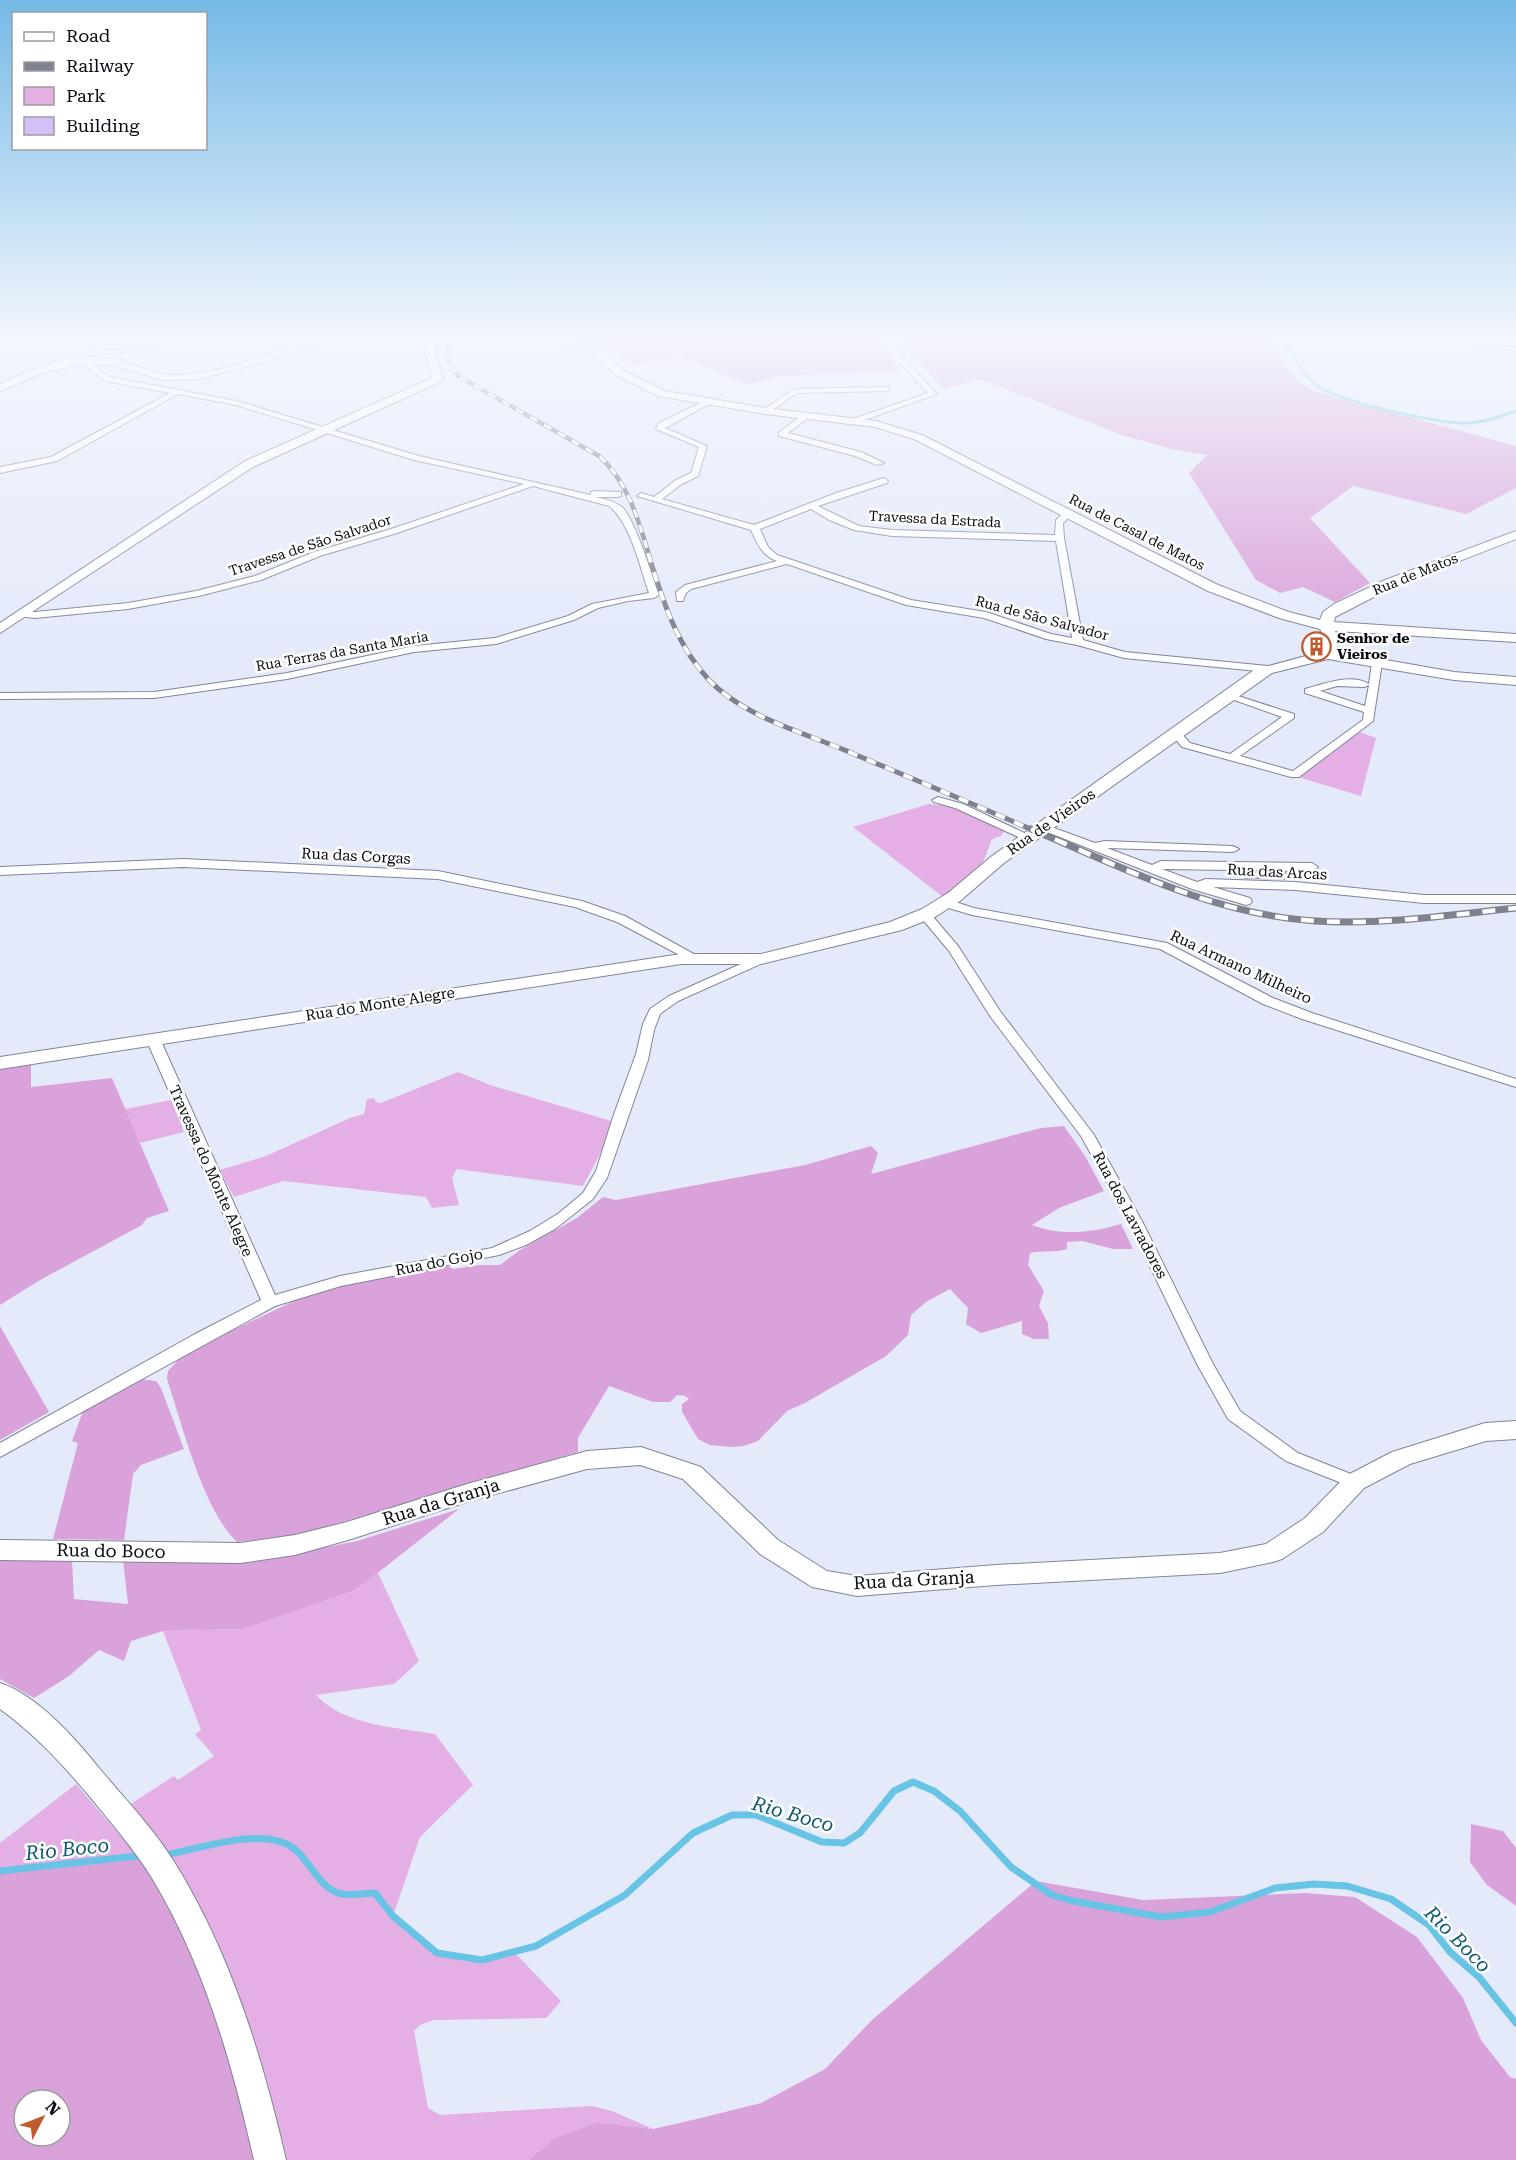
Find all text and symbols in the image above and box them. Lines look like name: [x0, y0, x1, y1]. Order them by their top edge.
legend: [12, 12, 207, 150]
text: Road: [66, 25, 111, 46]
text: Railway: [66, 55, 134, 76]
text: Park: [66, 85, 106, 106]
text: Building: [66, 115, 140, 136]
street label: Rua de Casal de Matos: [1066, 491, 1208, 573]
street label: Travessa da Estrada: [868, 508, 1002, 530]
street label: Travessa de São Salvador: [227, 511, 393, 579]
street label: Rua de Matos: [1370, 550, 1460, 598]
street label: Rua de São Salvador: [974, 593, 1111, 644]
street label: Rua Terras da Santa Maria: [254, 628, 430, 674]
building icon: Senhor de Vieiros: [1300, 630, 1332, 662]
place label: Senhor de Vieiros: [1337, 630, 1409, 662]
street label: Rua de Vieiros: [1003, 785, 1099, 859]
street label: Rua das Corgas: [301, 844, 411, 868]
street label: Rua das Arcas: [1226, 860, 1328, 884]
street label: Rua Armano Milheiro: [1167, 926, 1315, 1008]
street label: Rua do Monte Alegre: [304, 983, 456, 1025]
street label: Travessa do Monte Alegre: [165, 1083, 257, 1259]
street label: Rua dos Lavradores: [1089, 1148, 1171, 1282]
street label: Rua do Gojo: [394, 1245, 484, 1279]
street label: Rua da Granja: [380, 1474, 502, 1529]
street label: Rua do Boco: [56, 1539, 166, 1562]
street label: Rua da Granja: [853, 1566, 975, 1593]
water label: Rio Boco: [748, 1791, 837, 1837]
water label: Rio Boco: [23, 1833, 110, 1865]
water label: Rio Boco: [1419, 1900, 1496, 1977]
north arrow: [12, 2088, 72, 2148]
text: N: [42, 2097, 64, 2119]

